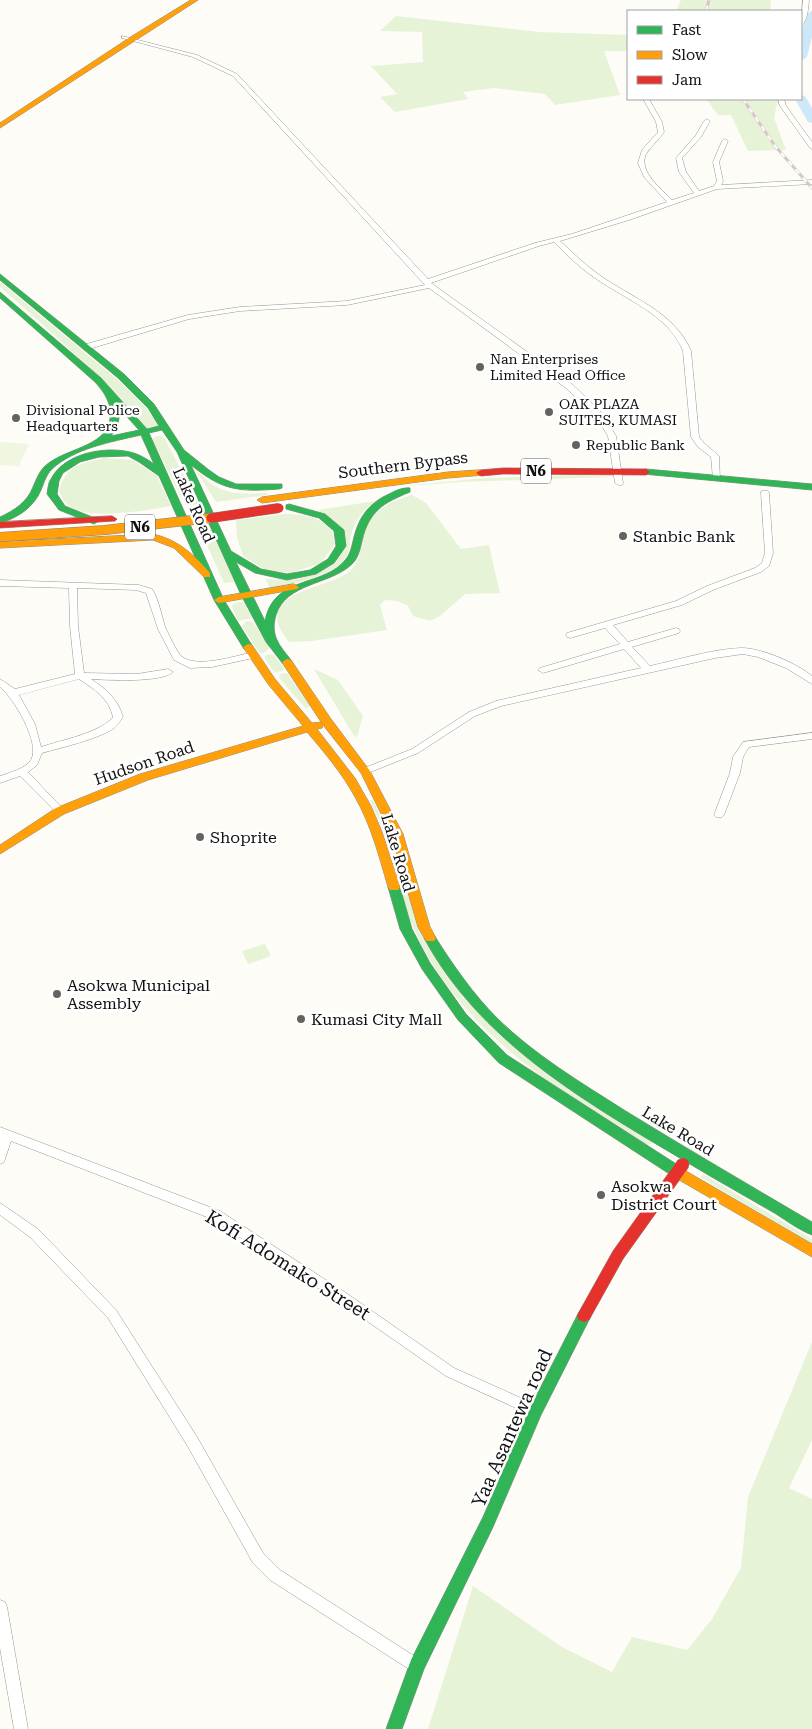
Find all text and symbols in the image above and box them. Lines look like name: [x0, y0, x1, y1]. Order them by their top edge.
legend: [627, 10, 802, 100]
text: Fast: [672, 21, 702, 39]
text: Slow: [672, 46, 708, 64]
text: Jam: [672, 71, 702, 89]
place label: Nan Enterprises Limited Head Office: [490, 351, 626, 383]
marker: Nan Enterprises Limited Head Office: [474, 361, 486, 373]
place label: OAK PLAZA SUITES, KUMASI: [559, 396, 677, 428]
place label: Divisional Police Headquarters: [26, 402, 140, 434]
marker: OAK PLAZA SUITES, KUMASI: [543, 406, 555, 418]
marker: Divisional Police Headquarters: [10, 412, 22, 424]
place label: Republic Bank: [586, 437, 685, 453]
marker: Republic Bank: [570, 439, 582, 451]
street label: Southern Bypass: [337, 448, 469, 482]
road number: N6: [521, 458, 551, 484]
street label: Lake Road: [169, 464, 219, 546]
road number: N6: [125, 514, 155, 540]
place label: Stanbic Bank: [633, 527, 735, 546]
marker: Stanbic Bank: [617, 530, 629, 542]
street label: Hudson Road: [91, 737, 197, 789]
street label: Lake Road: [377, 812, 419, 894]
place label: Shoprite: [210, 828, 277, 847]
marker: Shoprite: [194, 831, 206, 843]
place label: Asokwa Municipal Assembly: [67, 976, 210, 1013]
marker: Asokwa Municipal Assembly: [51, 988, 63, 1000]
place label: Kumasi City Mall: [311, 1010, 442, 1029]
marker: Kumasi City Mall: [295, 1013, 307, 1025]
street label: Lake Road: [639, 1102, 717, 1160]
place label: Asokwa District Court: [611, 1177, 717, 1214]
marker: Asokwa District Court: [595, 1189, 607, 1201]
street label: Kofi Adomako Street: [201, 1205, 375, 1325]
street label: Yaa Asantewa road: [467, 1345, 557, 1511]

